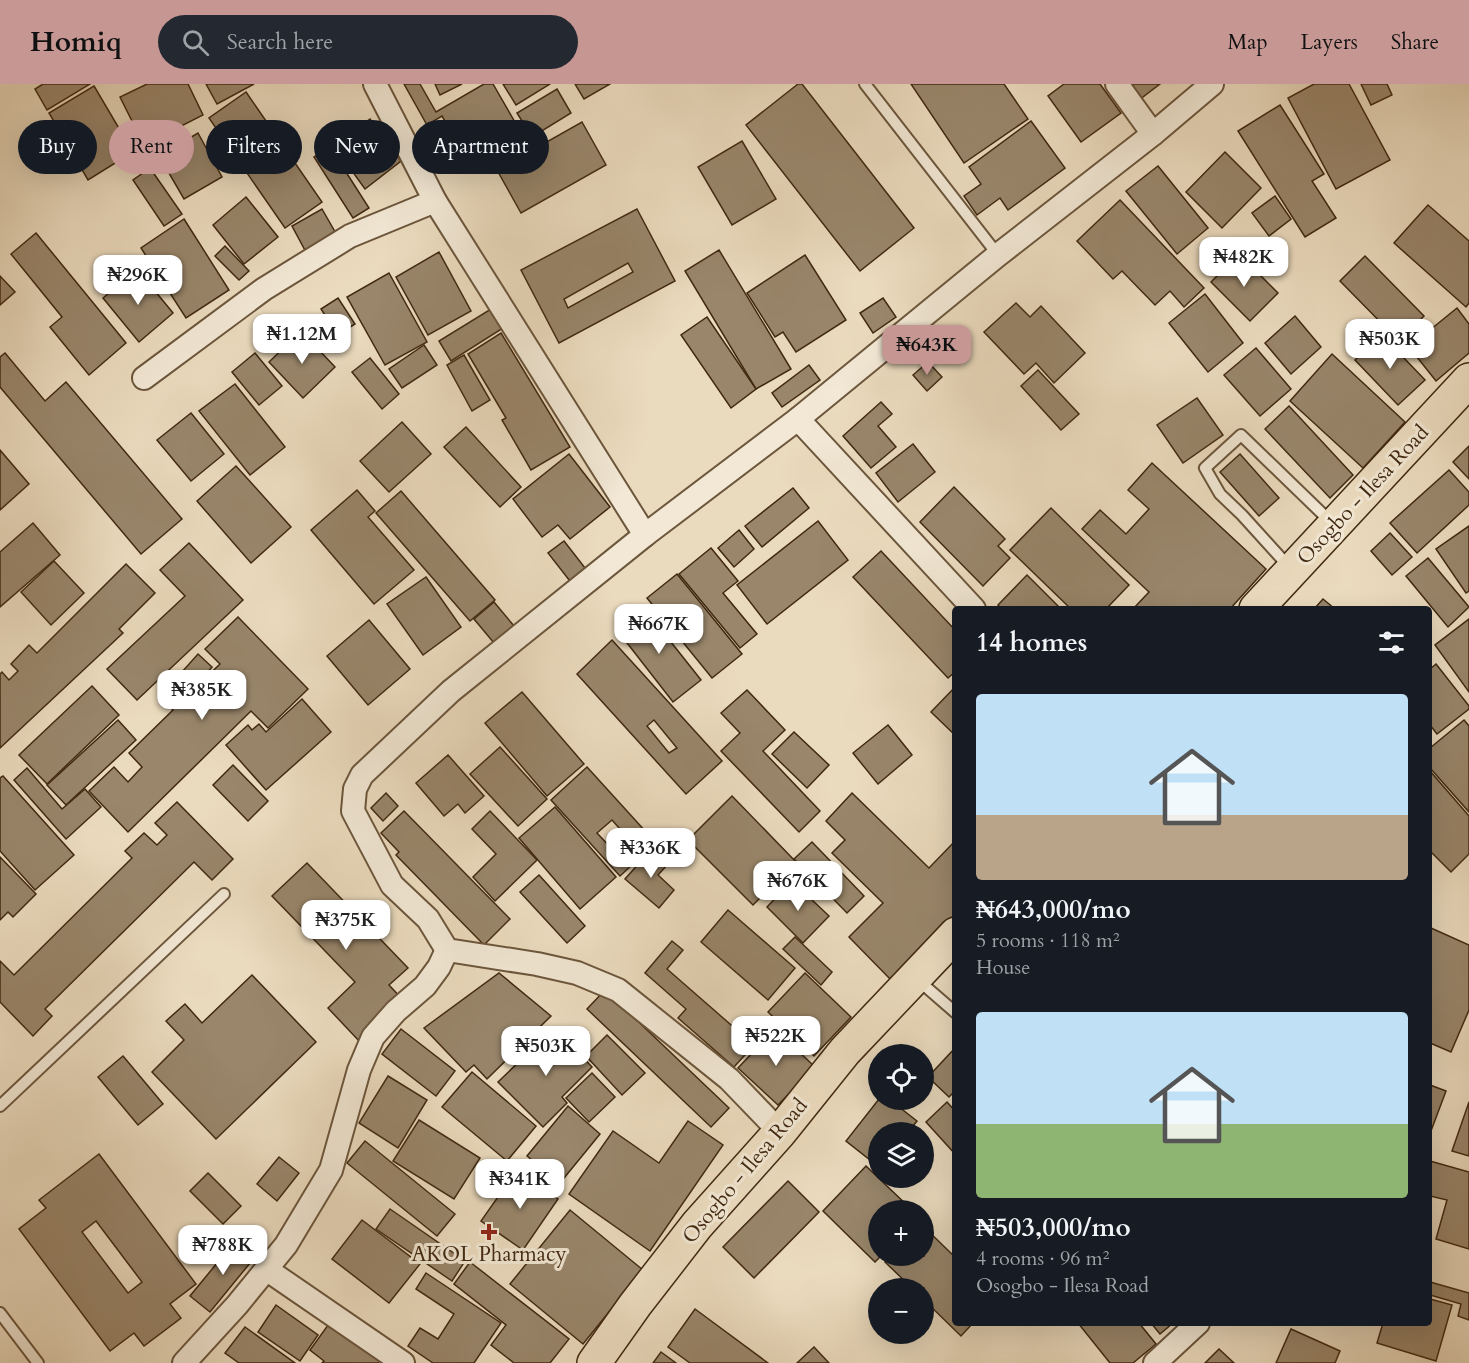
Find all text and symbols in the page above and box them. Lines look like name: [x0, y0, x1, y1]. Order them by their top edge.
search box: [158, 15, 578, 69]
text: Homiq: [30, 23, 122, 61]
icon: search: [179, 26, 212, 59]
text: Search here: [227, 27, 333, 57]
text: Map: [1228, 28, 1268, 57]
text: Layers: [1301, 28, 1358, 57]
text: Share: [1391, 28, 1439, 57]
chip: Buy: [18, 120, 97, 174]
chip: Rent: [109, 120, 194, 174]
chip: Filters: [206, 120, 302, 174]
chip: New: [314, 120, 400, 174]
chip: Apartment: [412, 120, 549, 174]
pin: ₦482K: [1202, 237, 1286, 288]
text: ₦482K: [1213, 243, 1275, 270]
pin: ₦296K: [96, 255, 180, 306]
text: ₦296K: [107, 261, 169, 288]
pin: ₦1.12M: [253, 314, 351, 365]
pin: ₦503K: [1348, 319, 1432, 370]
text: ₦1.12M: [267, 320, 337, 347]
pin: ₦643K: [885, 325, 969, 376]
text: ₦503K: [1359, 325, 1421, 352]
text: ₦643K: [896, 331, 958, 358]
street label: Osogbo - Ilesa Road: [1291, 419, 1435, 571]
pin: ₦667K: [617, 604, 701, 655]
text: ₦667K: [628, 610, 690, 637]
text: 14 homes: [976, 625, 1087, 660]
icon: filters: [1375, 626, 1408, 659]
pin: ₦385K: [160, 670, 244, 721]
text: ₦385K: [171, 676, 233, 703]
icon: home: [1138, 733, 1246, 841]
pin: ₦336K: [609, 828, 693, 879]
text: ₦336K: [620, 834, 682, 861]
pin: ₦676K: [756, 861, 840, 912]
text: ₦676K: [767, 867, 829, 894]
text: ₦643,000/mo: [976, 892, 1131, 927]
pin: ₦375K: [304, 900, 388, 951]
text: ₦375K: [315, 906, 377, 933]
text: 5 rooms · 118 m²: [976, 927, 1120, 954]
text: House: [976, 954, 1030, 981]
pin: ₦522K: [734, 1016, 818, 1067]
text: ₦522K: [745, 1022, 807, 1049]
pin: ₦503K: [504, 1026, 588, 1077]
text: ₦503K: [515, 1032, 577, 1059]
map controls: [868, 1044, 934, 1344]
button: locate: [868, 1044, 934, 1110]
icon: home: [1138, 1051, 1246, 1159]
street label: Osogbo - Ilesa Road: [676, 1092, 814, 1250]
button: layers: [868, 1122, 934, 1188]
pin: ₦341K: [478, 1159, 562, 1210]
text: ₦341K: [489, 1165, 551, 1192]
button: +: [868, 1200, 934, 1266]
text: ₦503,000/mo: [976, 1210, 1131, 1245]
pin: ₦788K: [181, 1225, 265, 1276]
marker: AKOL Pharmacy: [482, 1225, 496, 1239]
text: ₦788K: [192, 1231, 254, 1258]
place label: AKOL Pharmacy: [411, 1240, 567, 1269]
text: 4 rooms · 96 m²: [976, 1245, 1109, 1272]
text: Osogbo - Ilesa Road: [976, 1272, 1149, 1299]
button: −: [868, 1278, 934, 1344]

